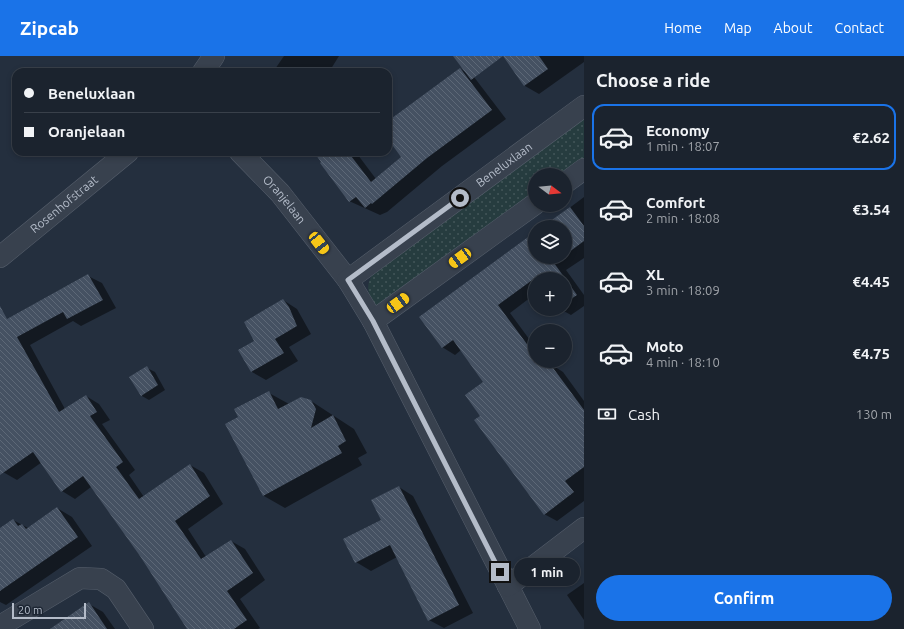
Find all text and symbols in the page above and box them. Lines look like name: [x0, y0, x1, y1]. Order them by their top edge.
text: Zipcab: [20, 17, 79, 39]
text: Home: [664, 20, 702, 36]
text: Map: [724, 20, 752, 36]
text: About: [774, 20, 813, 36]
text: Contact: [835, 20, 884, 36]
text: Choose a ride: [596, 70, 710, 90]
text: Beneluxlaan: [48, 85, 135, 102]
icon: car: [598, 119, 634, 155]
text: Economy: [646, 122, 710, 139]
text: Oranjelaan: [48, 123, 125, 140]
text: €2.62: [852, 129, 890, 146]
text: 1 min · 18:07: [646, 139, 720, 153]
street label: Beneluxlaan: [473, 140, 534, 189]
north arrow: [528, 168, 572, 212]
map controls: [528, 168, 572, 368]
street label: Rosenhofstraat: [28, 172, 100, 235]
street label: Oranjelaan: [261, 173, 308, 226]
route start: [451, 189, 469, 207]
icon: car: [598, 191, 634, 227]
text: Comfort: [646, 194, 705, 211]
text: €3.54: [852, 201, 890, 218]
text: 2 min · 18:08: [646, 211, 720, 225]
button: layers: [528, 220, 572, 264]
car: [307, 230, 331, 256]
car: [447, 246, 473, 270]
icon: car: [598, 263, 634, 299]
text: XL: [646, 266, 664, 283]
button: +: [528, 272, 572, 316]
text: €4.45: [852, 273, 890, 290]
text: 3 min · 18:09: [646, 283, 720, 297]
car: [385, 291, 411, 315]
button: −: [528, 324, 572, 368]
icon: car: [598, 335, 634, 371]
text: Moto: [646, 338, 684, 355]
text: €4.75: [852, 345, 890, 362]
text: 4 min · 18:10: [646, 355, 720, 369]
icon: cash: [596, 403, 618, 425]
text: Cash: [628, 406, 660, 423]
text: 130 m: [856, 407, 892, 421]
callout: 1 min: [514, 558, 580, 586]
route end: [491, 563, 509, 581]
text: 1 min: [531, 565, 563, 579]
button: Confirm: [596, 575, 892, 621]
scale bar: [12, 601, 86, 620]
text: 20 m: [18, 604, 42, 616]

